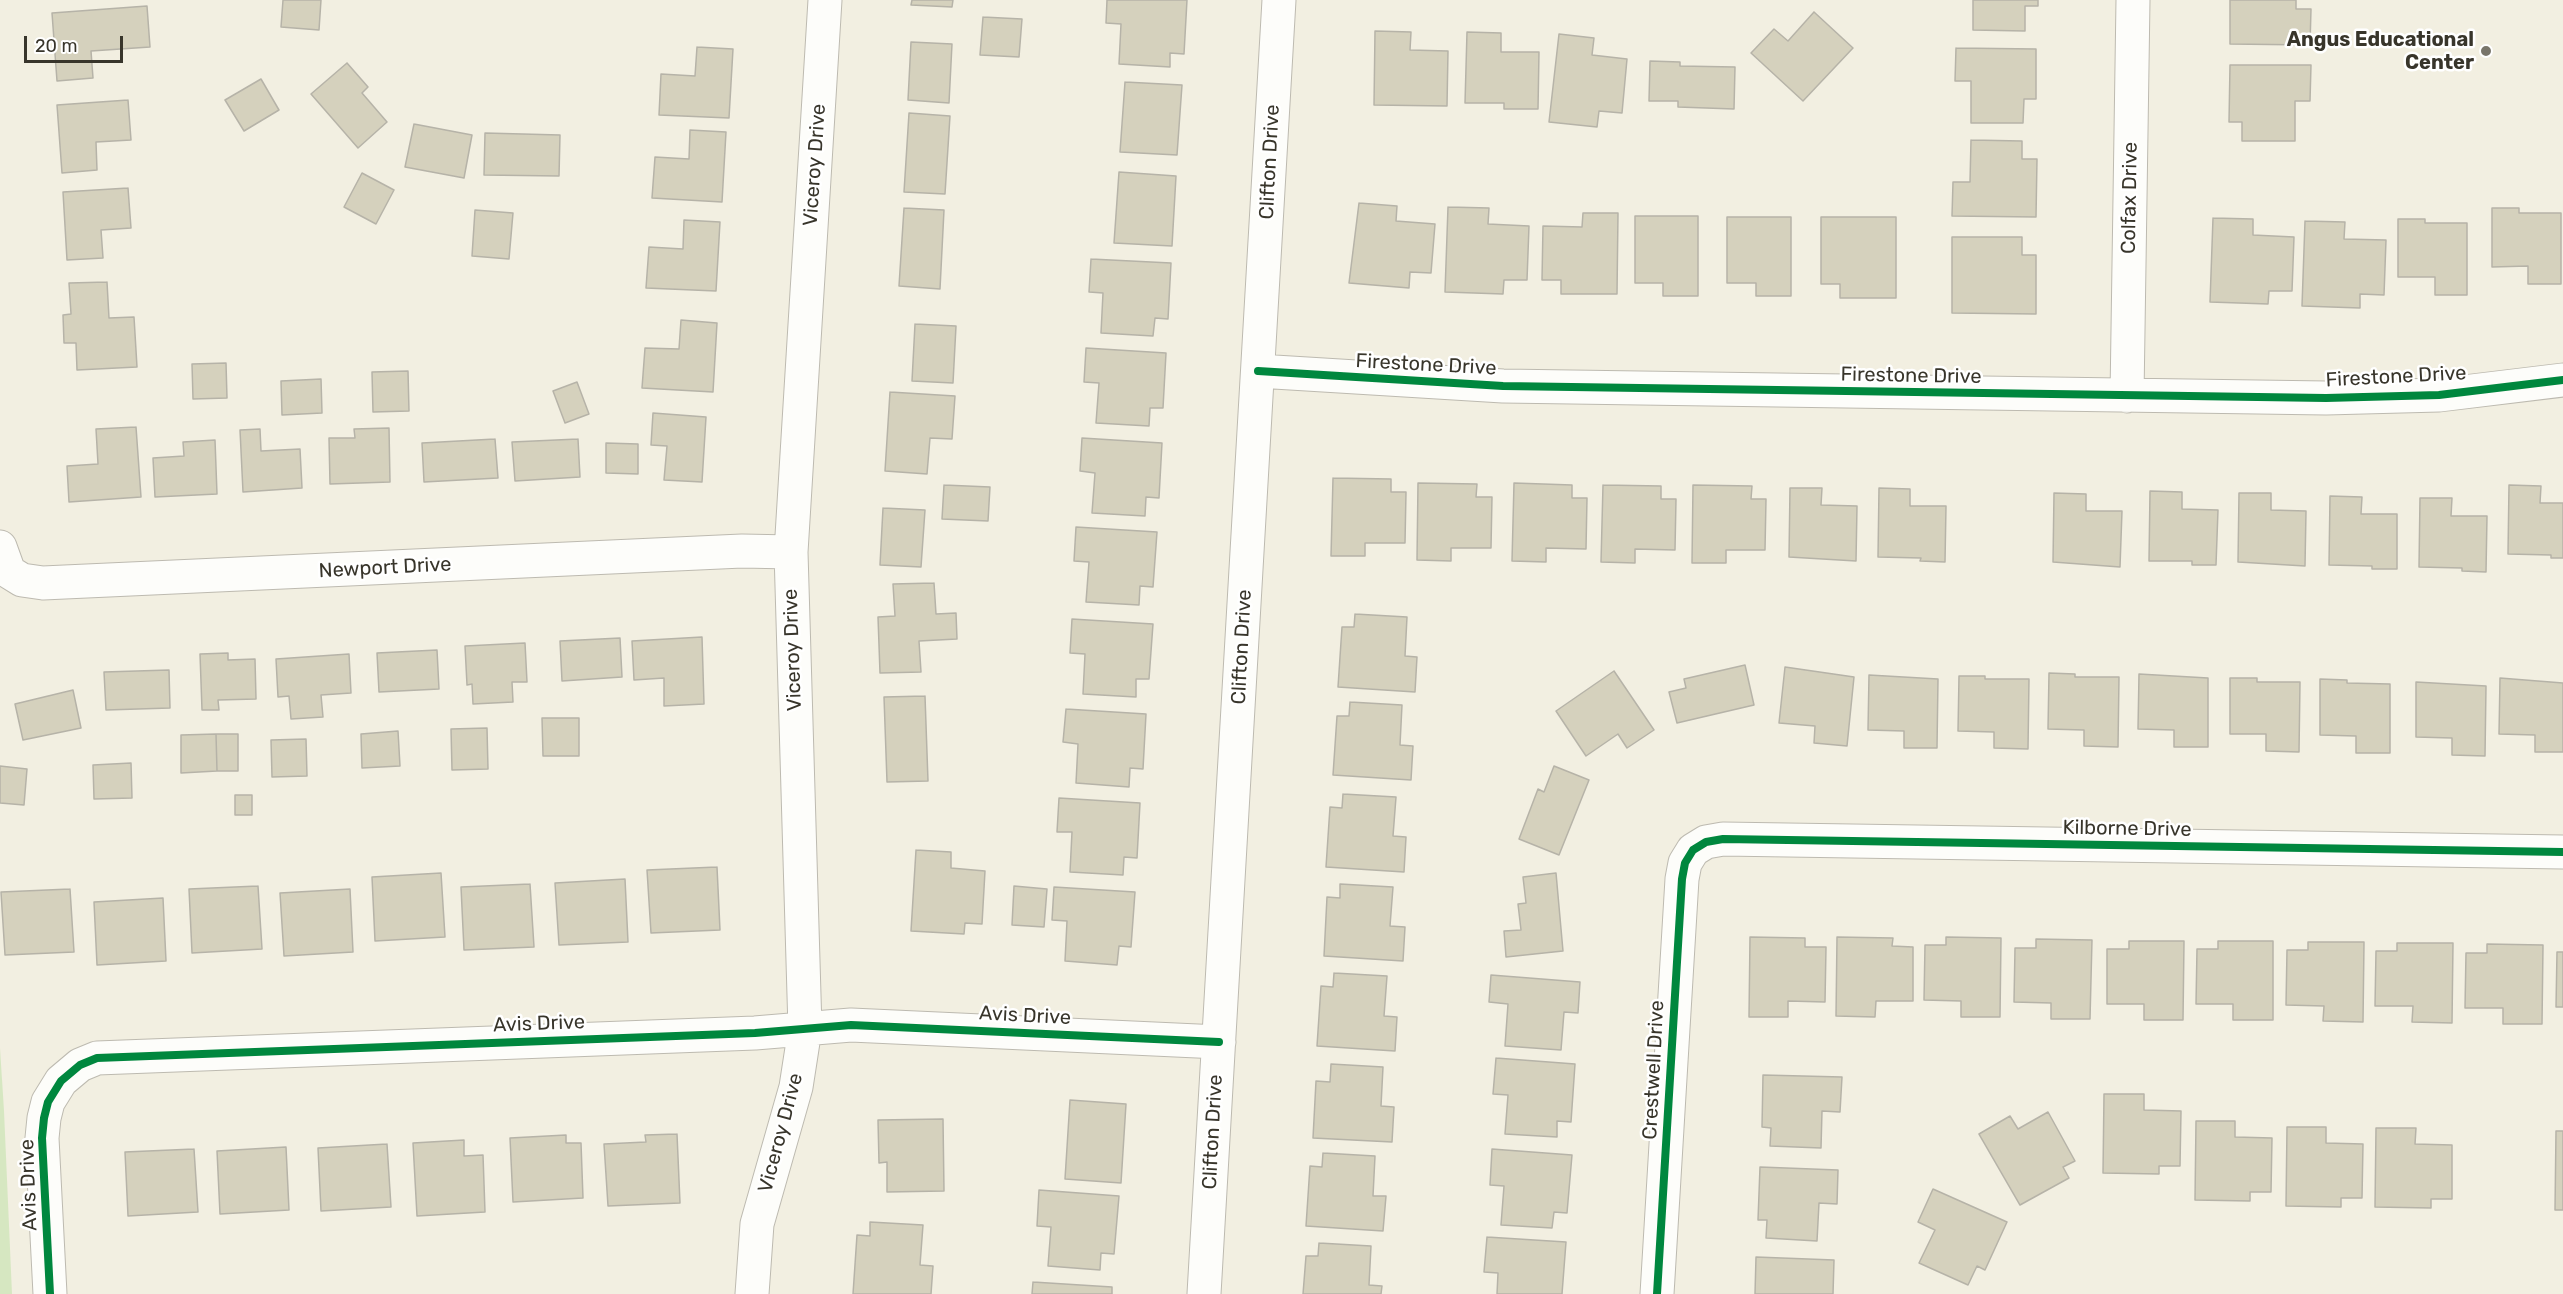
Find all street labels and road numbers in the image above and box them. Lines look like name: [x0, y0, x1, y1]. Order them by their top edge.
street label: Viceroy Drive: [799, 103, 831, 227]
street label: Clifton Drive: [1255, 104, 1285, 220]
street label: Colfax Drive: [2117, 142, 2143, 254]
street label: Firestone Drive: [1355, 349, 1497, 381]
street label: Firestone Drive: [2325, 361, 2467, 393]
street label: Firestone Drive: [1840, 363, 1982, 389]
street label: Newport Drive: [318, 553, 452, 583]
street label: Viceroy Drive: [779, 588, 807, 712]
street label: Clifton Drive: [1227, 589, 1257, 705]
street label: Kilborne Drive: [2062, 816, 2192, 842]
street label: Crestwell Drive: [1638, 1000, 1670, 1140]
street label: Avis Drive: [978, 1002, 1072, 1030]
street label: Avis Drive: [493, 1010, 585, 1038]
street label: Viceroy Drive: [754, 1071, 808, 1195]
street label: Clifton Drive: [1198, 1074, 1228, 1190]
street label: Avis Drive: [15, 1139, 43, 1231]

